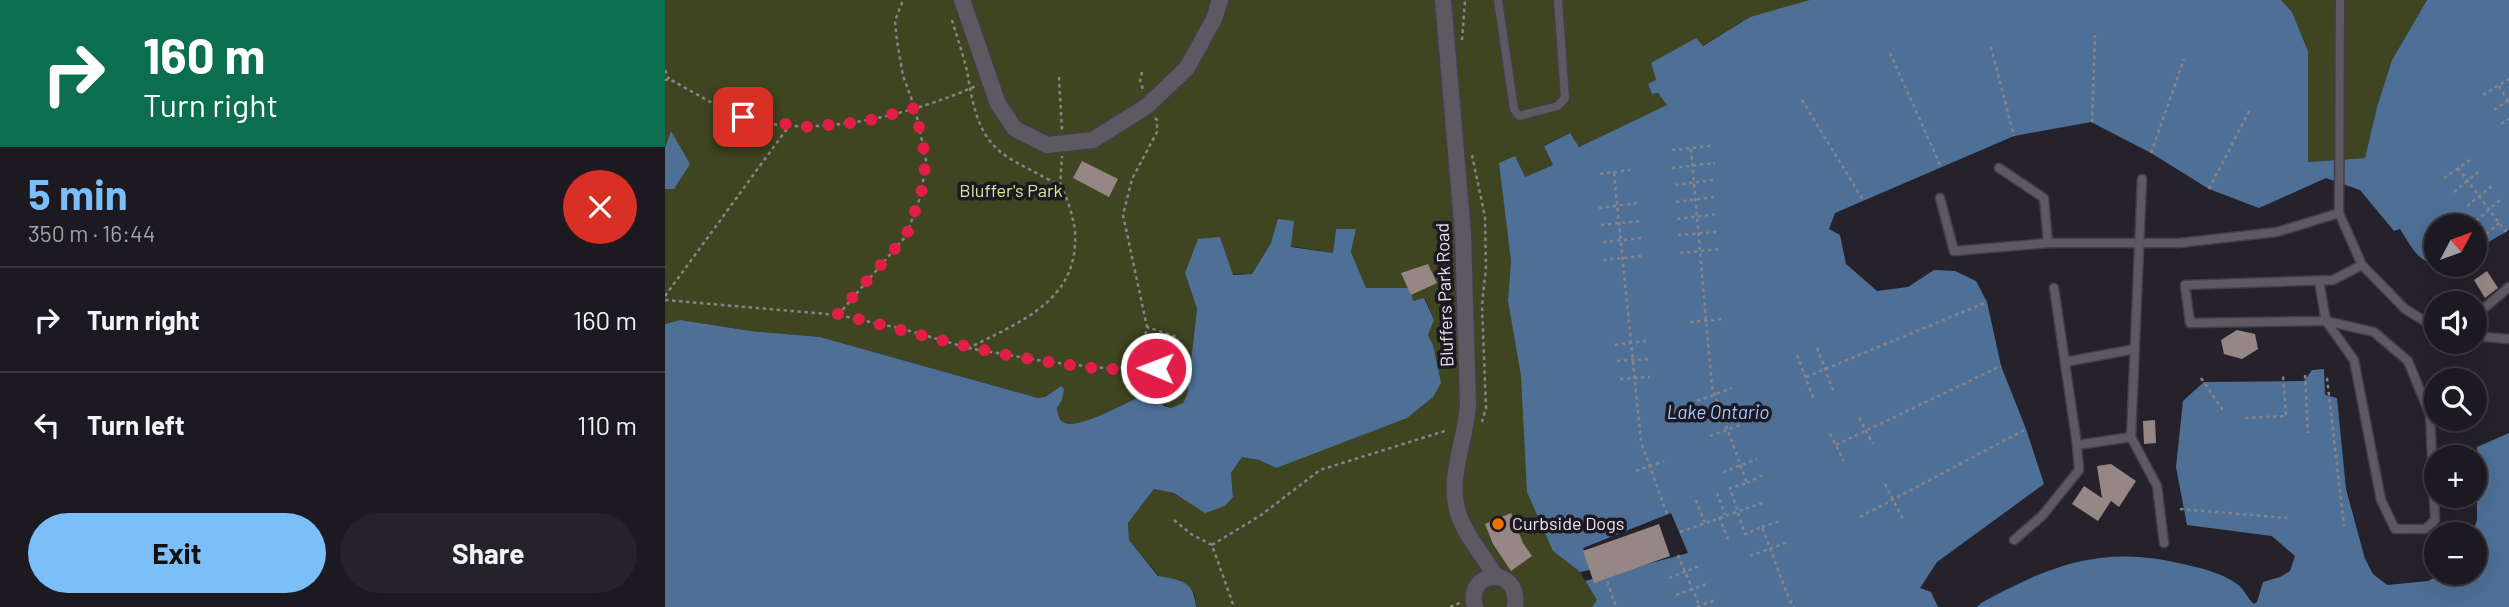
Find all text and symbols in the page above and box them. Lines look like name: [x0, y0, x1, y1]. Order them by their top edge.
text: 160 m: [143, 25, 265, 84]
icon: right: [28, 28, 119, 119]
text: Turn right: [143, 85, 278, 123]
pin: [713, 87, 773, 147]
icon: arrive: [724, 98, 762, 136]
text: 5 min: [28, 168, 128, 218]
button: close: [563, 170, 637, 244]
park label: Bluffer's Park: [959, 179, 1063, 201]
north arrow: [2424, 214, 2487, 276]
map controls: [2424, 214, 2487, 585]
text: 350 m · 16:44: [28, 219, 155, 247]
street label: Bluffers Park Road: [1430, 223, 1458, 367]
button: sound: [2424, 291, 2487, 354]
icon: right: [28, 301, 66, 339]
text: Turn right: [87, 304, 200, 335]
text: 160 m: [573, 304, 637, 335]
position arrow: [1119, 331, 1193, 405]
button: search: [2424, 368, 2487, 431]
water label: Lake Ontario: [1667, 400, 1769, 423]
icon: left: [28, 406, 66, 444]
text: Turn left: [87, 409, 185, 440]
text: 110 m: [577, 409, 637, 440]
button: +: [2424, 445, 2487, 508]
place label: Curbside Dogs: [1512, 512, 1624, 534]
button: Exit: [28, 513, 326, 593]
button: Share: [340, 513, 637, 593]
marker: Curbside Dogs: [1490, 516, 1506, 532]
button: −: [2424, 522, 2487, 585]

